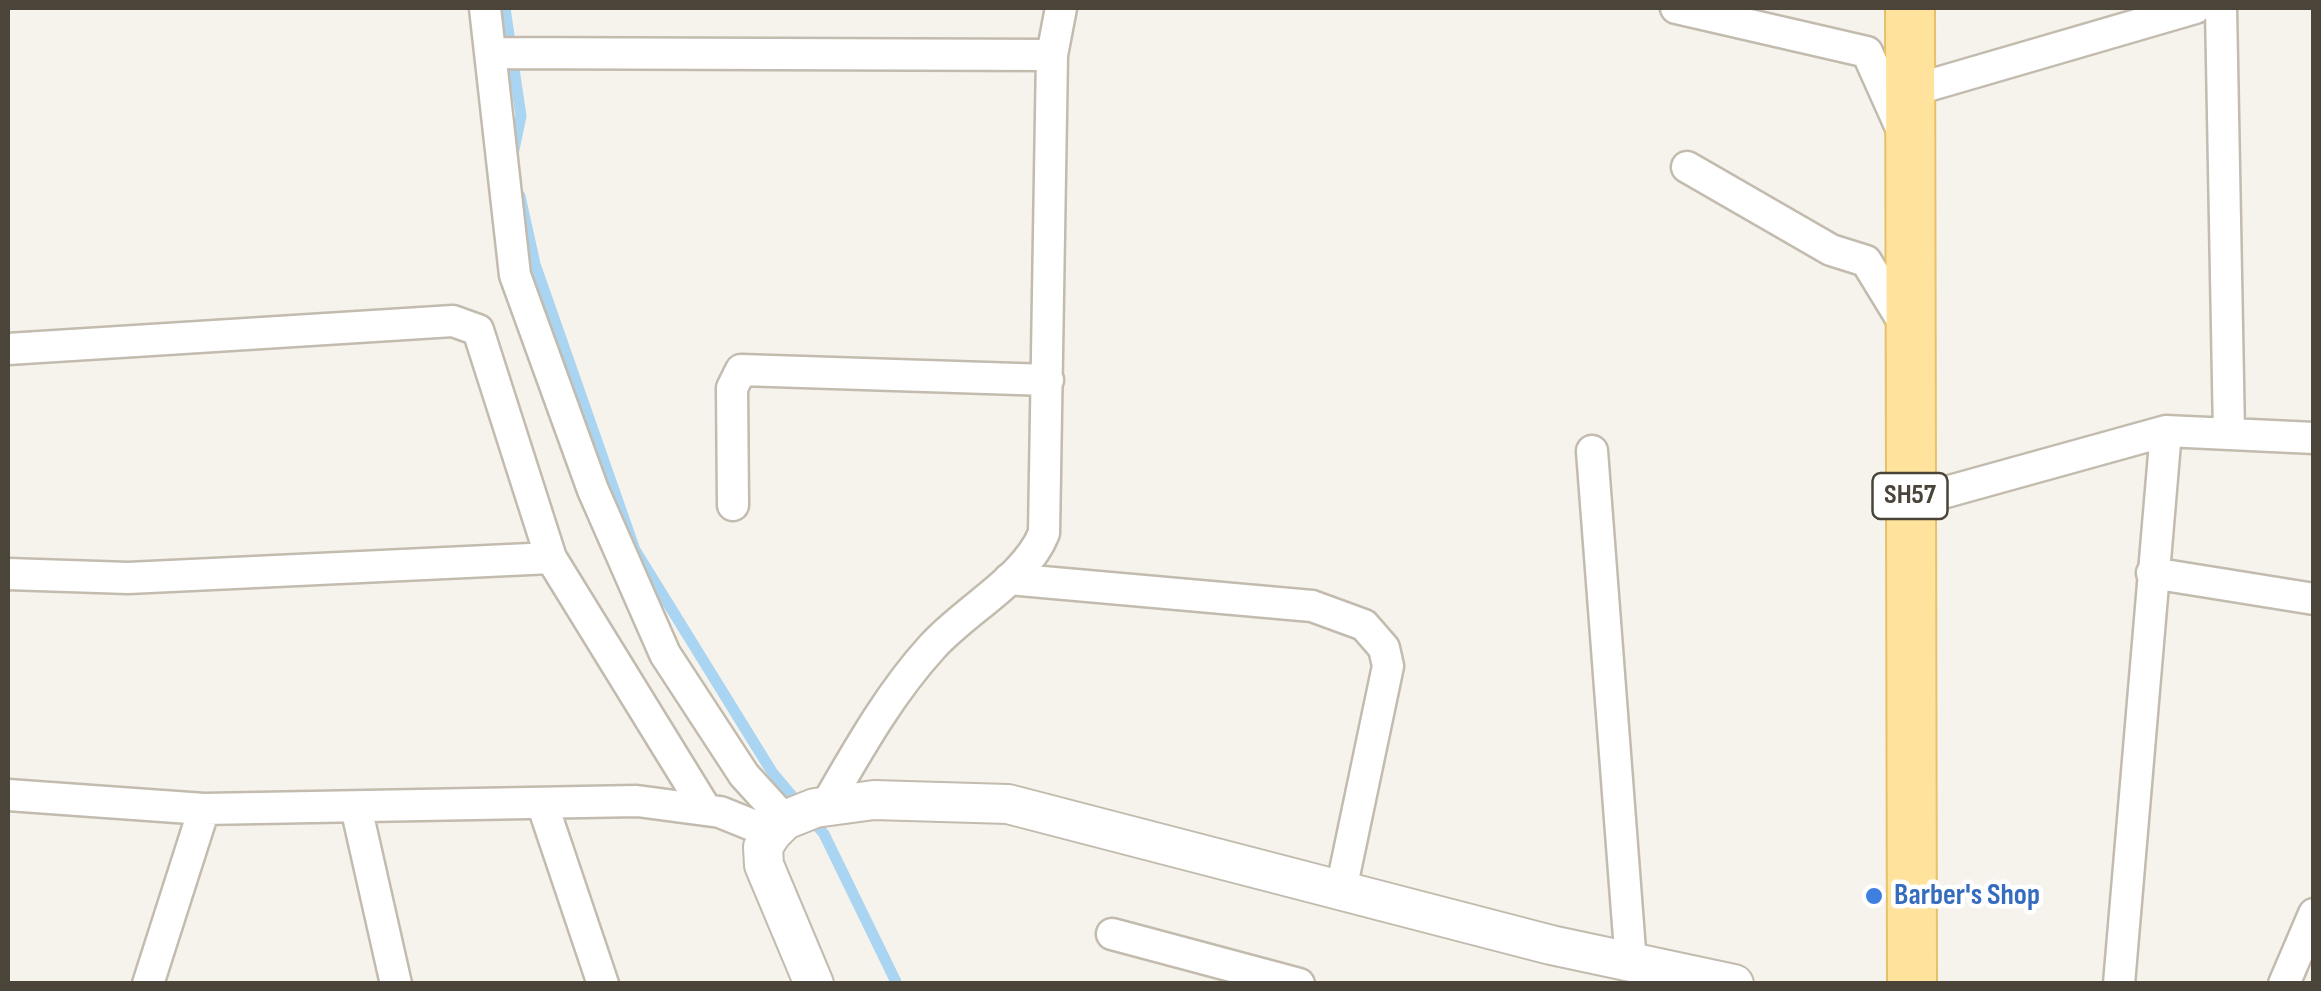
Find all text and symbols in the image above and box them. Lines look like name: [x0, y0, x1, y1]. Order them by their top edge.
road number: SH57: [1872, 473, 1948, 519]
place label: Barber's Shop: [1894, 878, 2040, 914]
marker: Barber's Shop: [1863, 885, 1885, 907]

